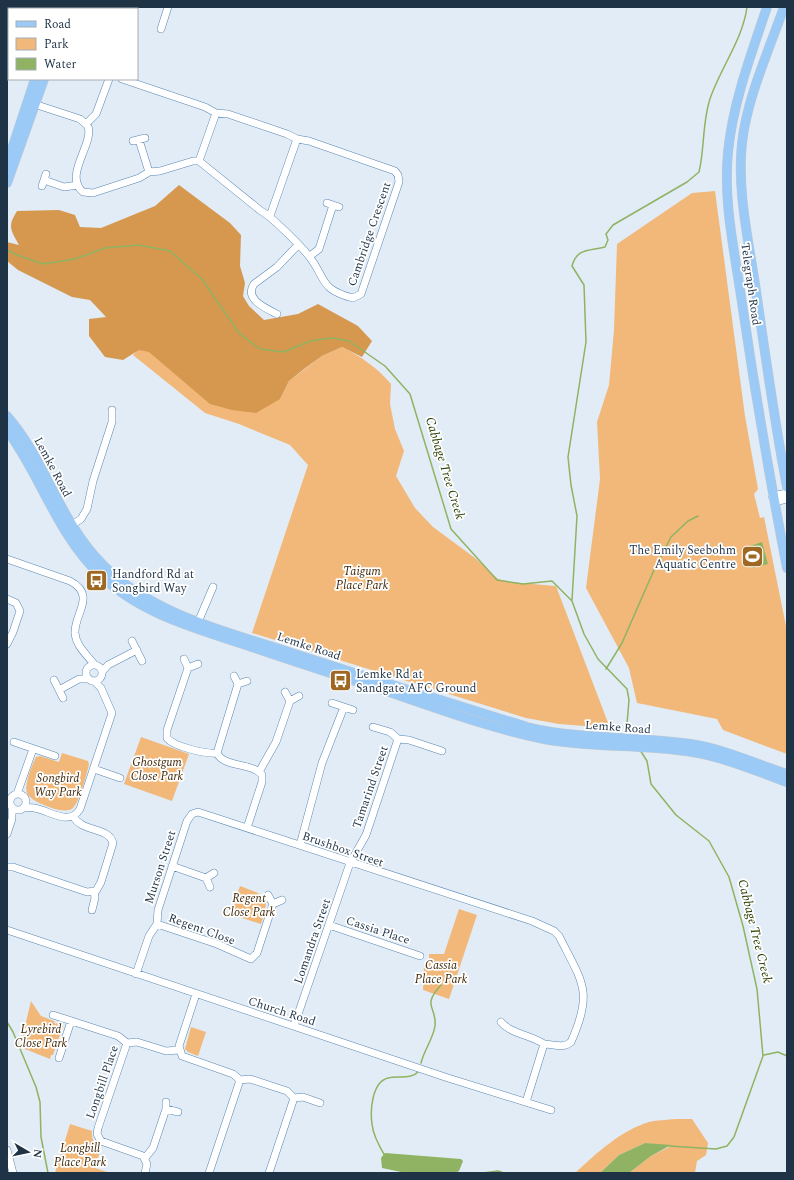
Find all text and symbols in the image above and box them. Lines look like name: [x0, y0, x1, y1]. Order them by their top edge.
legend: [8, 8, 138, 80]
text: Road: [44, 15, 71, 34]
text: Park: [44, 35, 69, 54]
text: Water: [44, 55, 76, 74]
street label: Cambridge Crescent: [343, 179, 396, 289]
street label: Telegraph Road: [735, 241, 766, 327]
water label: Cabbage Tree Creek: [420, 414, 470, 522]
street label: Lemke Road: [29, 434, 77, 501]
place label: The Emily Seebohm Aquatic Centre: [629, 541, 736, 574]
sports icon: The Emily Seebohm Aquatic Centre: [739, 544, 765, 570]
park label: Taigum Place Park: [336, 562, 389, 595]
place label: Handford Rd at Songbird Way: [112, 565, 194, 598]
bus stop icon: Handford Rd at Songbird Way: [83, 568, 109, 594]
street label: Lemke Road: [275, 627, 343, 666]
place label: Lemke Rd at Sandgate AFC Ground: [356, 665, 477, 698]
bus stop icon: Lemke Rd at Sandgate AFC Ground: [327, 668, 353, 694]
street label: Lemke Road: [584, 716, 652, 739]
street label: Tamarind Street: [347, 743, 394, 831]
park label: Ghostgum Close Park: [131, 753, 184, 786]
park label: Songbird Way Park: [34, 769, 82, 802]
street label: Brushbox Street: [300, 827, 386, 872]
street label: Murson Street: [140, 828, 181, 906]
water label: Cabbage Tree Creek: [732, 877, 778, 985]
park label: Regent Close Park: [223, 889, 276, 922]
street label: Lomandra Street: [289, 896, 336, 986]
street label: Regent Close: [166, 909, 238, 950]
street label: Cassia Place: [343, 911, 412, 950]
park label: Cassia Place Park: [415, 956, 468, 989]
street label: Church Road: [246, 992, 318, 1031]
park label: Lyrebird Close Park: [15, 1020, 68, 1053]
street label: Longbill Place: [81, 1043, 124, 1122]
north arrow: [8, 1132, 48, 1172]
park label: Longbill Place Park: [54, 1139, 107, 1172]
text: N: [28, 1148, 46, 1159]

